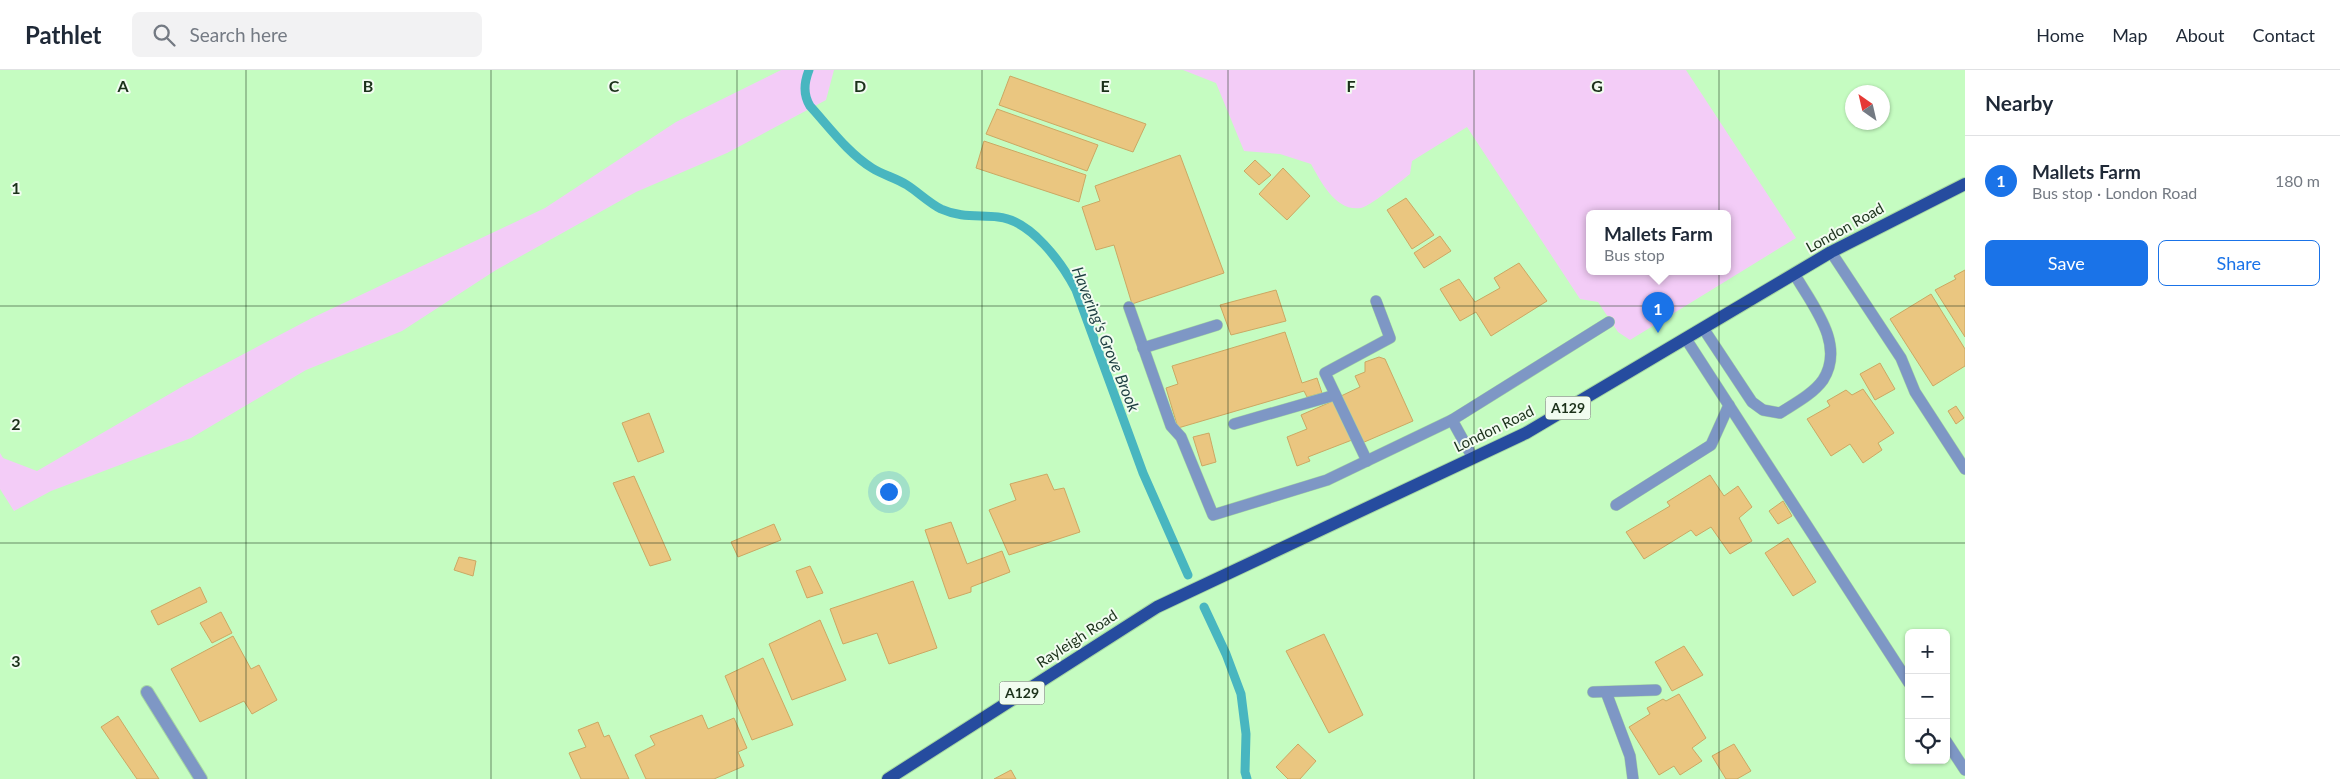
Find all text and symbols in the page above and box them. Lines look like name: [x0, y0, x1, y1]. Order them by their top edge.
search box: [132, 12, 482, 57]
text: Pathlet: [25, 20, 102, 49]
icon: search: [150, 21, 178, 49]
text: Search here: [190, 23, 288, 46]
text: Home: [2036, 24, 2084, 46]
text: Map: [2112, 24, 2148, 46]
text: About: [2176, 24, 2225, 46]
text: Contact: [2253, 24, 2315, 46]
text: A: [116, 76, 129, 95]
text: B: [363, 76, 373, 95]
text: C: [609, 76, 620, 95]
text: D: [854, 76, 866, 95]
text: E: [1100, 76, 1110, 95]
text: F: [1346, 76, 1356, 95]
text: G: [1591, 76, 1603, 95]
north arrow: [1845, 85, 1890, 130]
text: Nearby: [1985, 90, 2053, 115]
text: Mallets Farm: [2032, 160, 2141, 183]
text: 1: [1996, 171, 2006, 190]
text: 180 m: [2275, 171, 2320, 190]
text: 1: [11, 178, 21, 197]
text: Bus stop · London Road: [2032, 183, 2197, 202]
street label: London Road: [1802, 198, 1887, 256]
popup: [1586, 210, 1731, 275]
text: Mallets Farm: [1604, 222, 1713, 245]
button: Save: [1985, 240, 2148, 286]
button: Share: [2158, 240, 2320, 286]
text: Bus stop: [1604, 245, 1665, 264]
water label: Havering's Grove Brook: [1069, 264, 1144, 414]
pin: 1: [1642, 292, 1674, 333]
road number: A129: [1546, 396, 1590, 419]
street label: London Road: [1451, 401, 1536, 455]
text: 2: [11, 414, 21, 433]
your location: [876, 479, 902, 505]
street label: Rayleigh Road: [1033, 605, 1120, 671]
map controls: [1905, 629, 1950, 764]
button: +: [1905, 629, 1950, 674]
text: 3: [11, 651, 21, 670]
button: −: [1905, 674, 1950, 719]
road number: A129: [1000, 682, 1044, 704]
button: locate: [1905, 719, 1950, 764]

